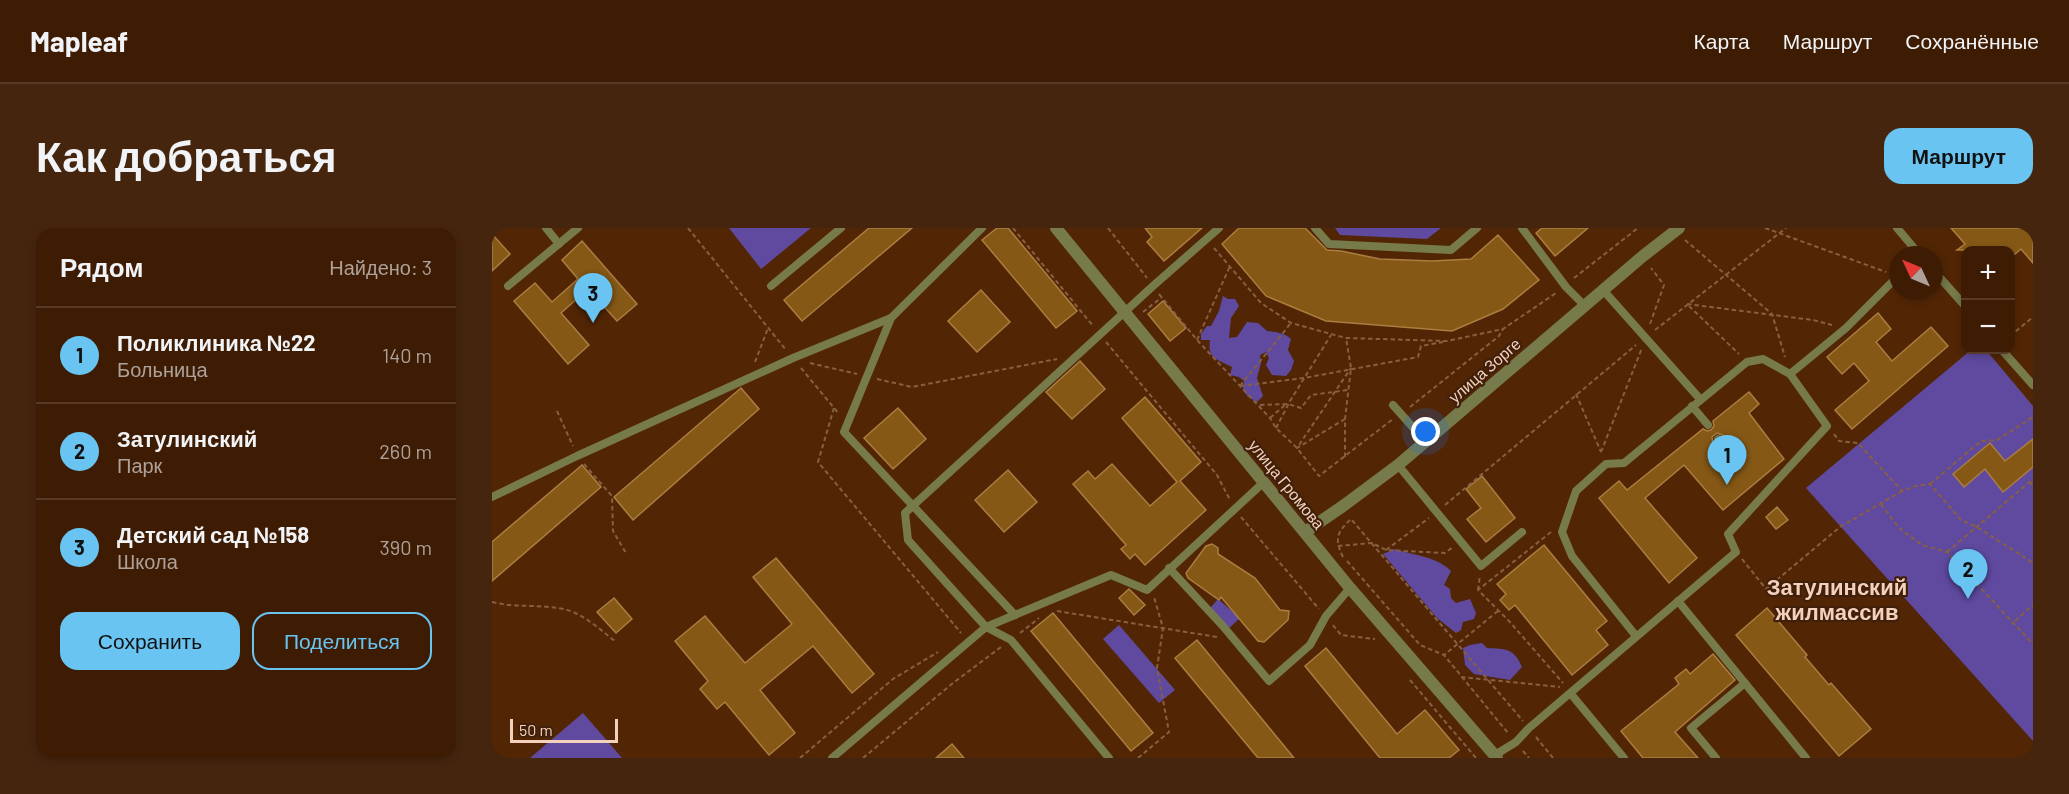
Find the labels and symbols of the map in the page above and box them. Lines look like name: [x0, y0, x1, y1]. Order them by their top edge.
north arrow: [1889, 246, 1943, 300]
pin: 3: [574, 274, 612, 323]
street label: улица Зорге: [1444, 334, 1524, 406]
your location: [1411, 417, 1440, 446]
street label: улица Громова: [1245, 435, 1329, 533]
pin: 1: [1708, 436, 1746, 485]
pin: 2: [1948, 550, 1988, 599]
district label: Затулинский жилмассив: [1767, 573, 1907, 624]
scale bar: [510, 716, 618, 744]

